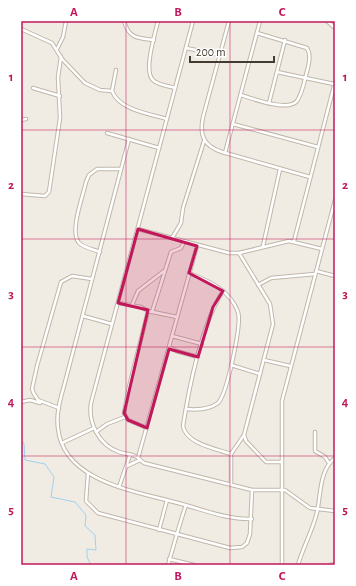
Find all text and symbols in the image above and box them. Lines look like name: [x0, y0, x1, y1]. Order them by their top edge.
text: A: [70, 6, 78, 19]
text: B: [174, 6, 182, 19]
text: C: [279, 6, 286, 19]
scale bar: [190, 38, 274, 64]
text: 200 m: [196, 46, 226, 58]
text: 1: [9, 71, 13, 84]
text: 1: [343, 71, 347, 84]
text: 2: [8, 179, 14, 192]
text: 2: [342, 179, 348, 192]
text: 3: [8, 288, 14, 301]
text: 3: [342, 288, 348, 301]
text: 4: [8, 396, 15, 409]
text: 4: [342, 396, 349, 409]
text: 5: [8, 504, 14, 517]
text: 5: [342, 504, 348, 517]
text: A: [70, 570, 78, 583]
text: B: [174, 570, 182, 583]
text: C: [279, 570, 286, 583]

